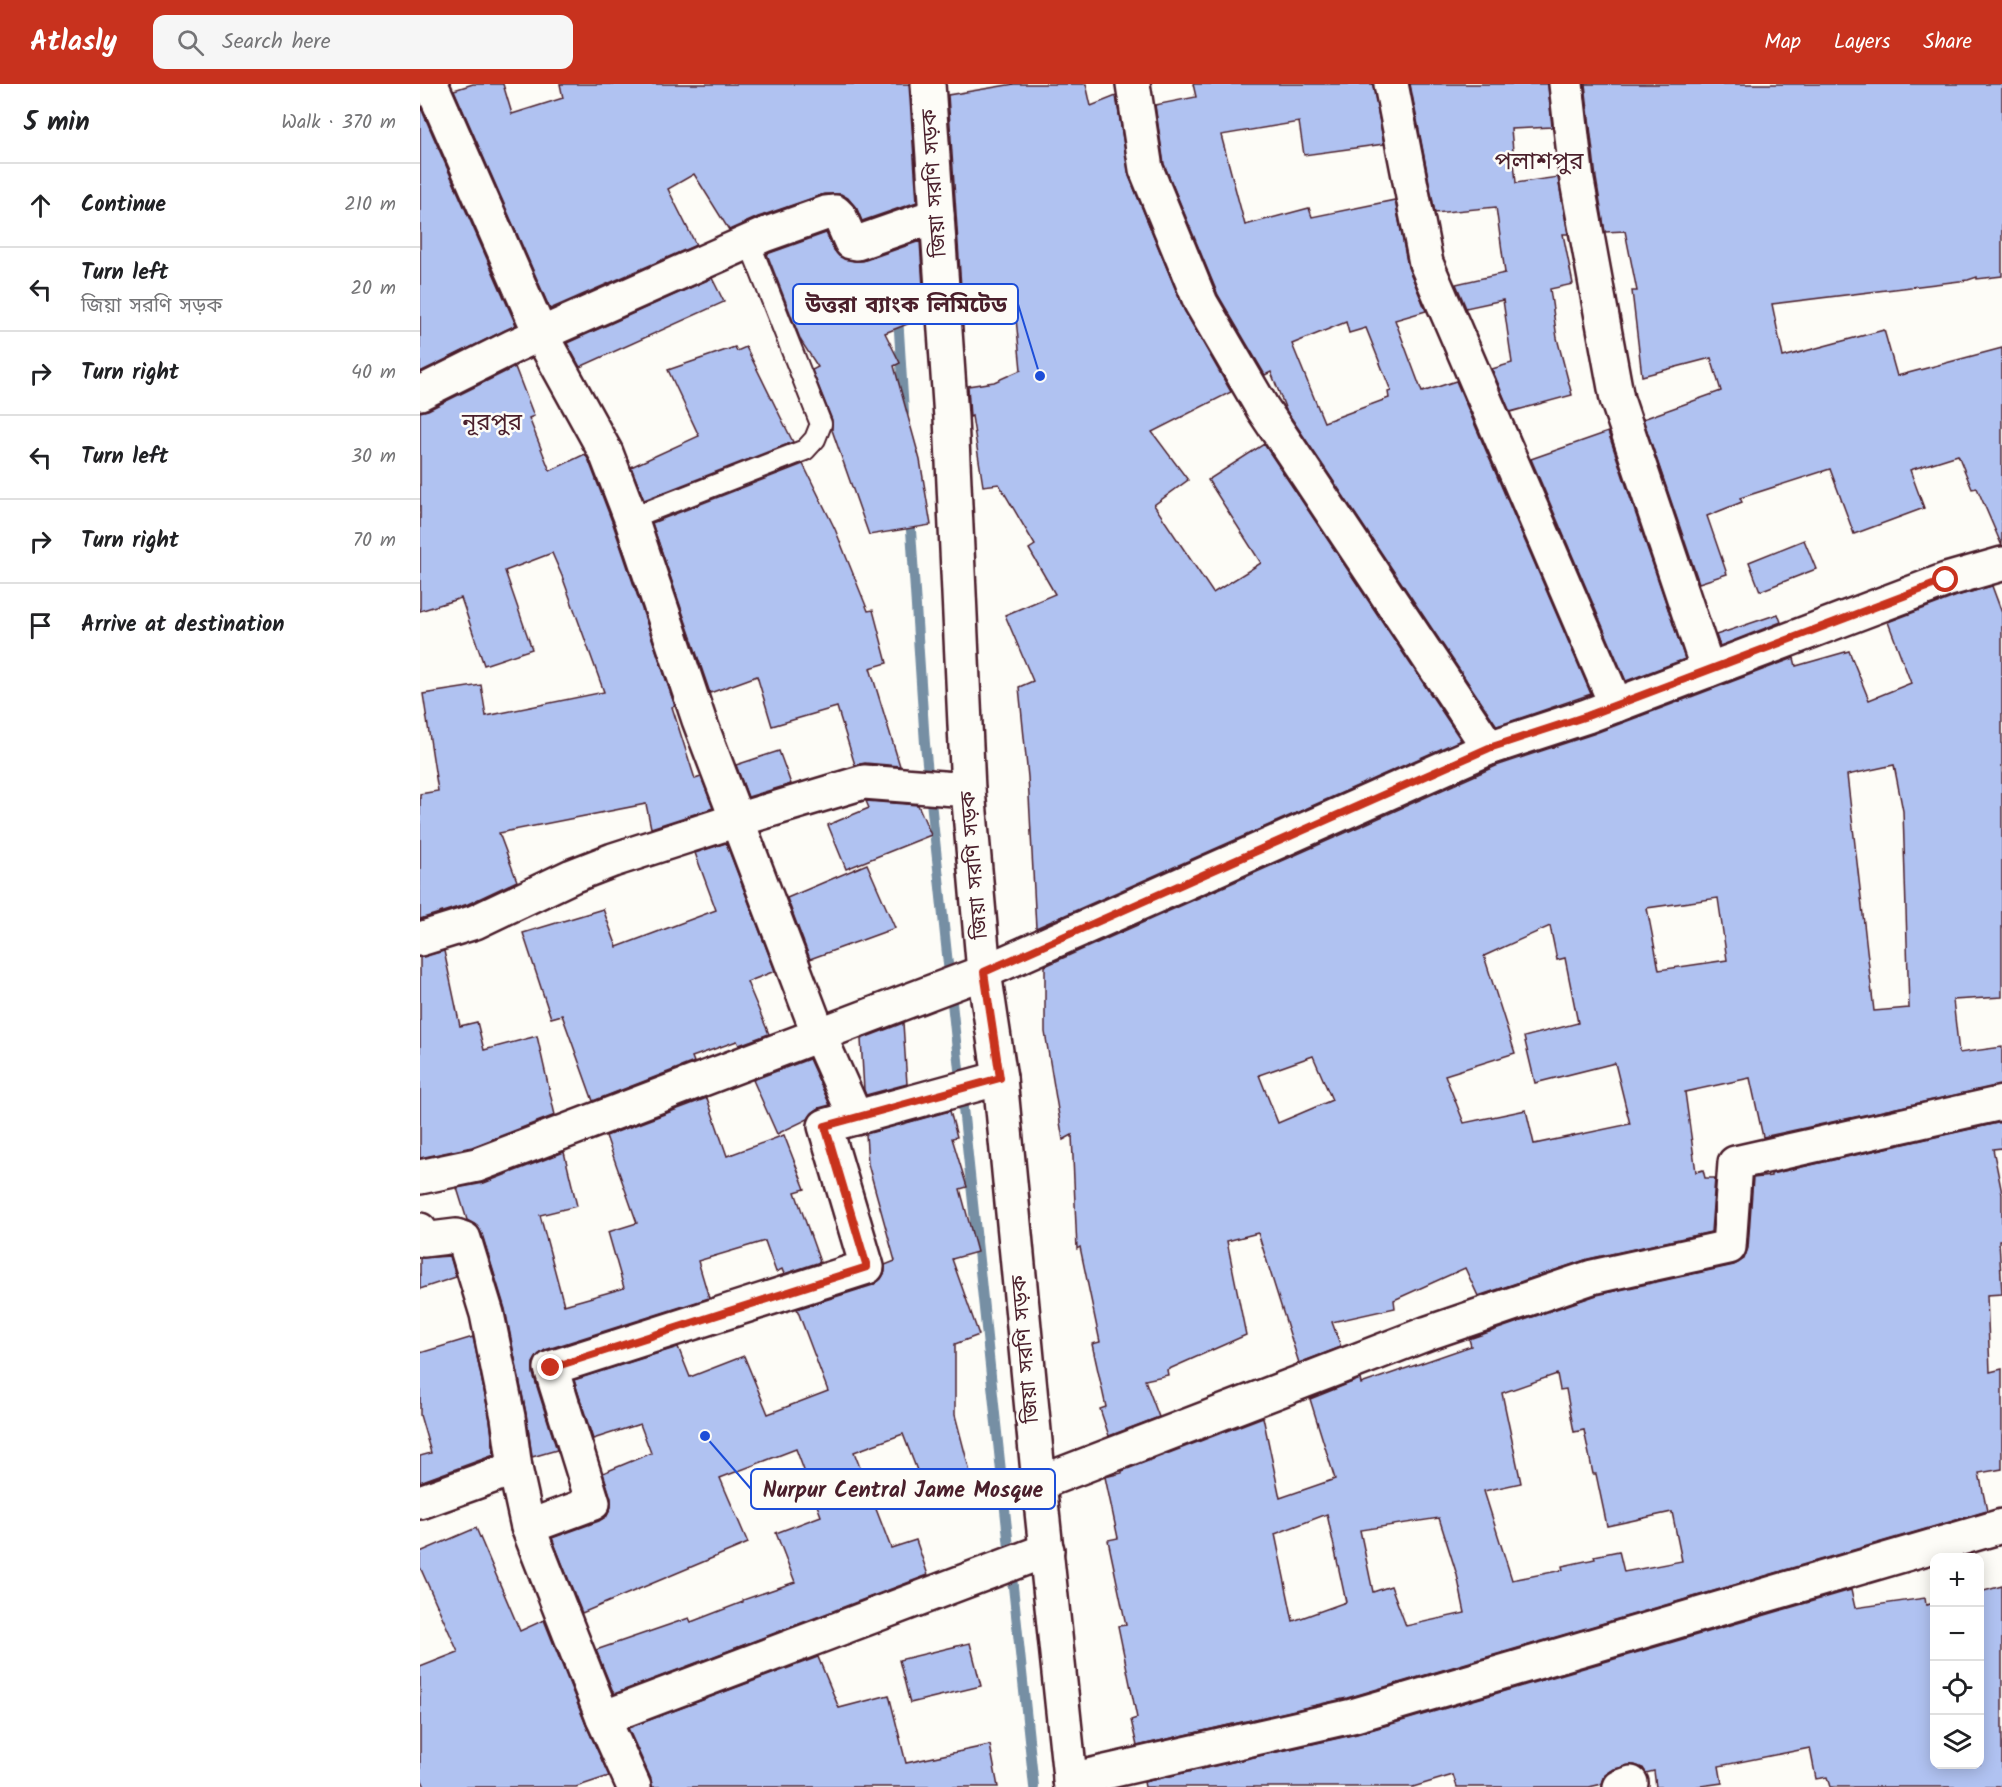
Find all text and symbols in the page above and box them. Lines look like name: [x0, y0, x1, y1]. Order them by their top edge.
search box: [153, 15, 573, 69]
text: Atlasly: [30, 20, 117, 65]
text: Search here: [222, 25, 331, 60]
icon: search: [174, 26, 207, 59]
text: Map: [1764, 26, 1801, 59]
text: Layers: [1834, 26, 1890, 59]
text: Share: [1923, 26, 1972, 59]
text: 5 min: [24, 102, 90, 144]
text: Walk · 370 m: [281, 107, 396, 139]
street label: জিয়া সরণি সড়ক: [913, 107, 957, 259]
district label: পলাশপুর: [1495, 143, 1584, 182]
text: Continue: [81, 188, 166, 223]
icon: ahead: [24, 189, 57, 222]
text: 210 m: [344, 189, 396, 221]
text: Turn left: [81, 256, 168, 291]
icon: left: [24, 273, 57, 306]
text: 20 m: [350, 273, 396, 305]
callout: উত্তরা ব্যাংক লিমিটেড: [793, 284, 1018, 324]
text: উত্তরা ব্যাংক লিমিটেড: [804, 289, 1008, 324]
text: জিয়া সরণি সড়ক: [81, 291, 222, 323]
text: Turn right: [81, 356, 179, 391]
icon: right: [24, 357, 57, 390]
text: 40 m: [351, 357, 396, 389]
district label: নূরপুর: [461, 404, 523, 443]
text: Turn left: [81, 440, 168, 475]
icon: left: [24, 441, 57, 474]
text: 30 m: [351, 441, 396, 473]
text: Turn right: [81, 524, 179, 559]
icon: right: [24, 525, 57, 558]
text: 70 m: [353, 525, 396, 557]
route start: [1932, 566, 1958, 592]
text: Arrive at destination: [81, 608, 284, 643]
icon: arrive: [24, 609, 57, 642]
street label: জিয়া সরণি সড়ক: [952, 789, 998, 941]
street label: জিয়া সরণি সড়ক: [1003, 1273, 1049, 1425]
route end: [537, 1354, 563, 1380]
callout: Nurpur Central Jame Mosque: [751, 1469, 1055, 1509]
text: Nurpur Central Jame Mosque: [763, 1474, 1043, 1509]
map controls: [1930, 1553, 1984, 1769]
button: +: [1930, 1553, 1984, 1607]
button: −: [1930, 1607, 1984, 1661]
button: locate: [1930, 1661, 1984, 1715]
button: layers: [1930, 1715, 1984, 1769]

